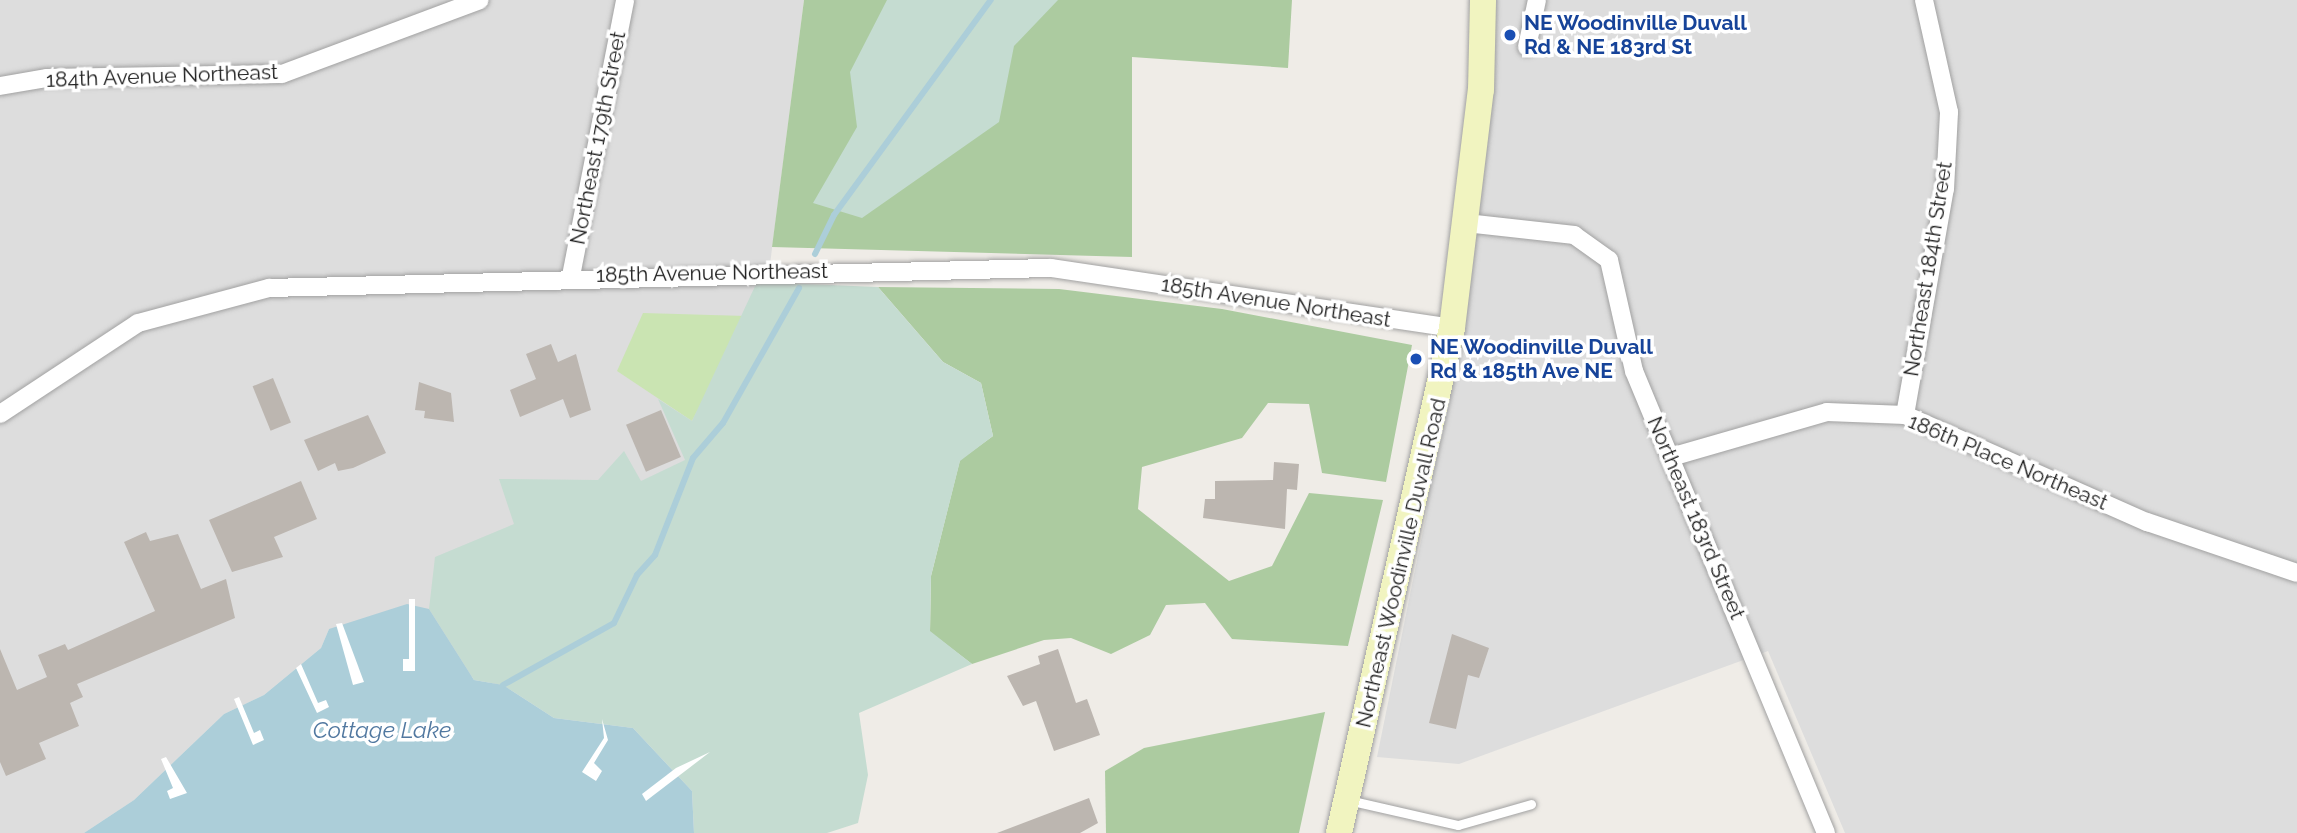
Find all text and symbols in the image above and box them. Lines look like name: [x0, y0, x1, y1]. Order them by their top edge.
place label: NE Woodinville Duvall Rd & NE 183rd St: [1524, 10, 1748, 60]
marker: NE Woodinville Duvall Rd & NE 183rd St: [1502, 27, 1518, 43]
street label: Northeast 179th Street: [565, 29, 631, 247]
street label: 184th Avenue Northeast: [45, 59, 279, 93]
street label: Northeast 184th Street: [1899, 160, 1957, 378]
street label: 185th Avenue Northeast: [595, 258, 829, 288]
street label: 185th Avenue Northeast: [1159, 271, 1393, 333]
place label: NE Woodinville Duvall Rd & 185th Ave NE: [1430, 334, 1654, 384]
marker: NE Woodinville Duvall Rd & 185th Ave NE: [1408, 351, 1424, 367]
street label: Northeast Woodinville Duvall Road: [1351, 395, 1451, 731]
street label: 186th Place Northeast: [1904, 409, 2112, 515]
street label: Northeast 183rd Street: [1642, 413, 1750, 623]
water label: Cottage Lake: [313, 716, 451, 744]

